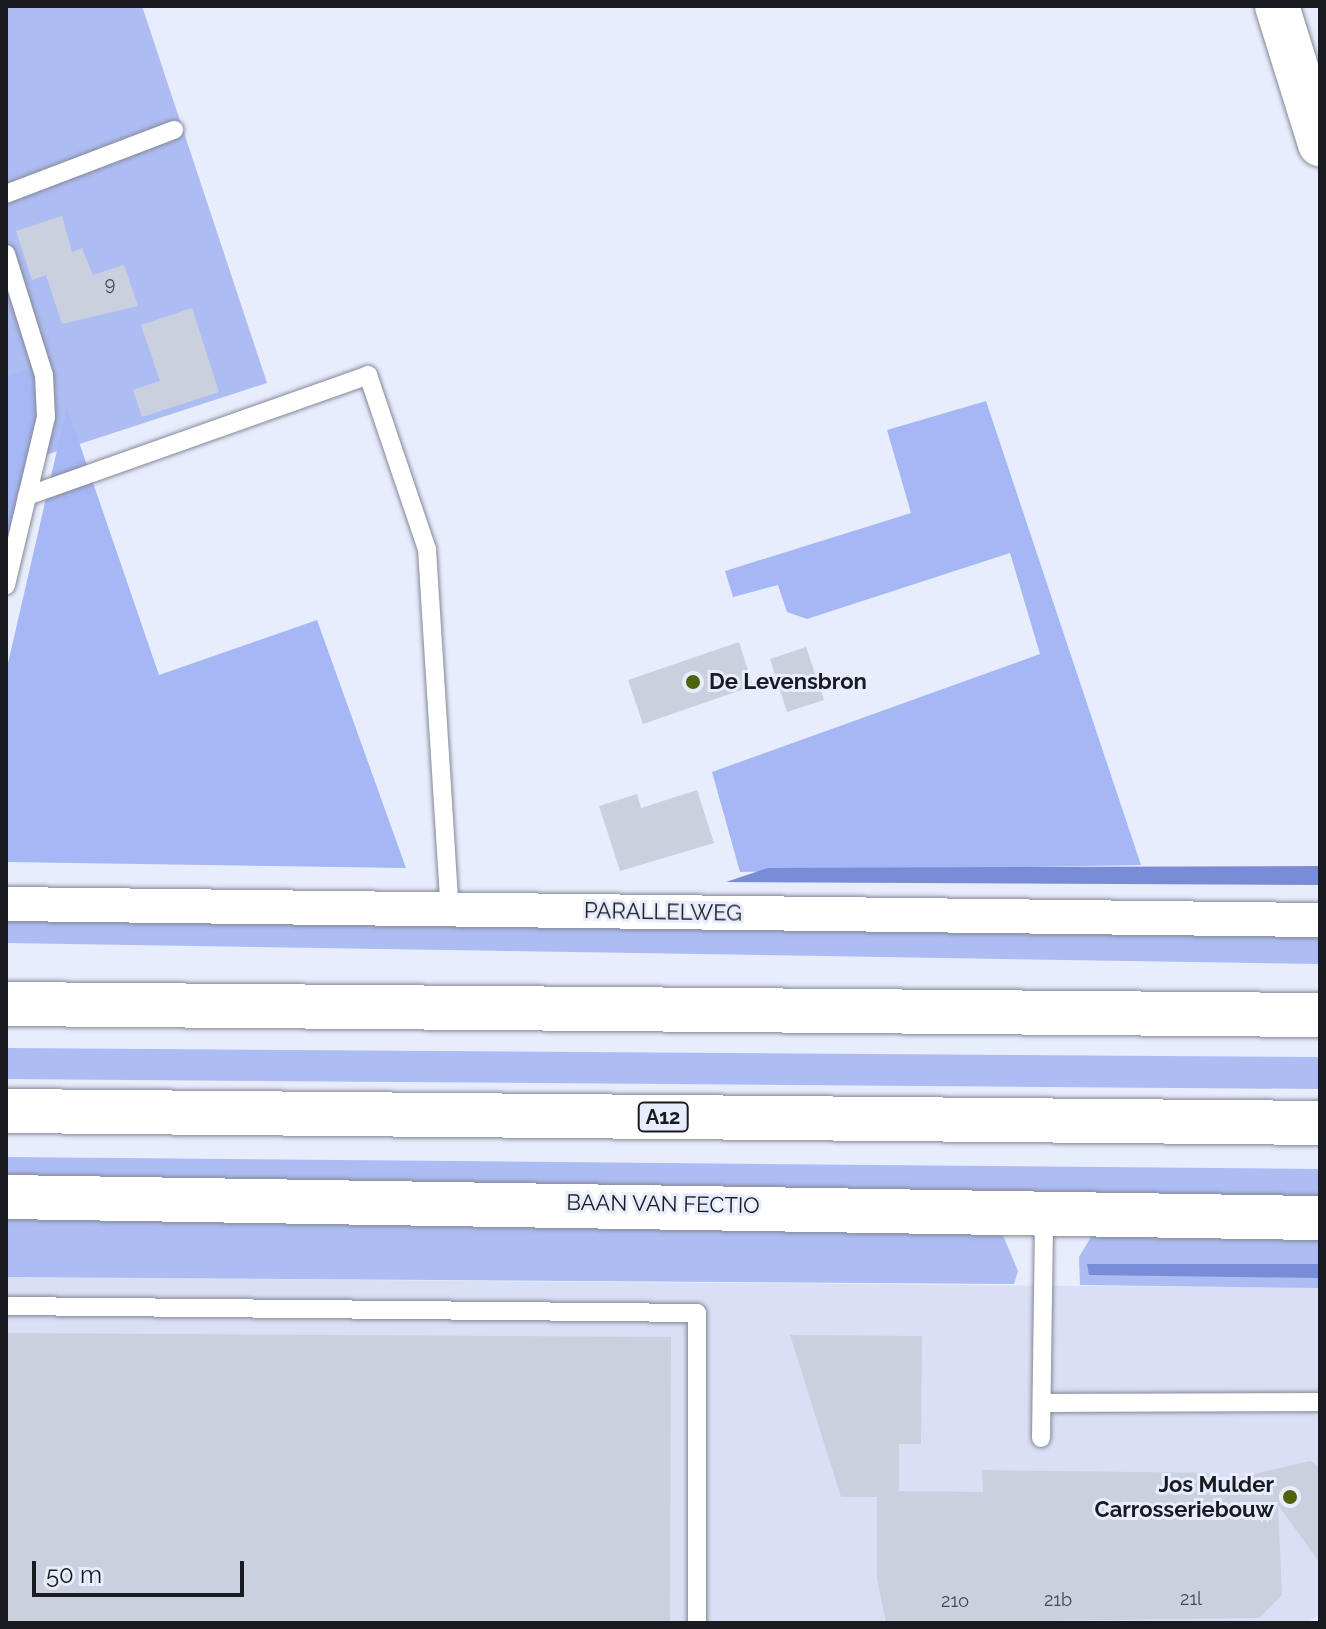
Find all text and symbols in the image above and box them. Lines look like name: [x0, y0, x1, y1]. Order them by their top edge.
house number: 9: [105, 273, 115, 295]
place label: De Levensbron: [709, 669, 867, 695]
marker: De Levensbron: [684, 673, 702, 691]
street label: PARALLELWEG: [584, 897, 742, 927]
road number: A12: [637, 1101, 689, 1133]
street label: BAAN VAN FECTIO: [566, 1189, 760, 1219]
place label: Jos Mulder Carrosseriebouw: [1095, 1471, 1274, 1522]
marker: Jos Mulder Carrosseriebouw: [1281, 1488, 1299, 1506]
scale bar: [36, 1545, 248, 1595]
text: 50 m: [46, 1560, 102, 1589]
house number: 21l: [1180, 1588, 1202, 1610]
house number: 21b: [1044, 1589, 1072, 1611]
house number: 21o: [941, 1590, 969, 1612]

